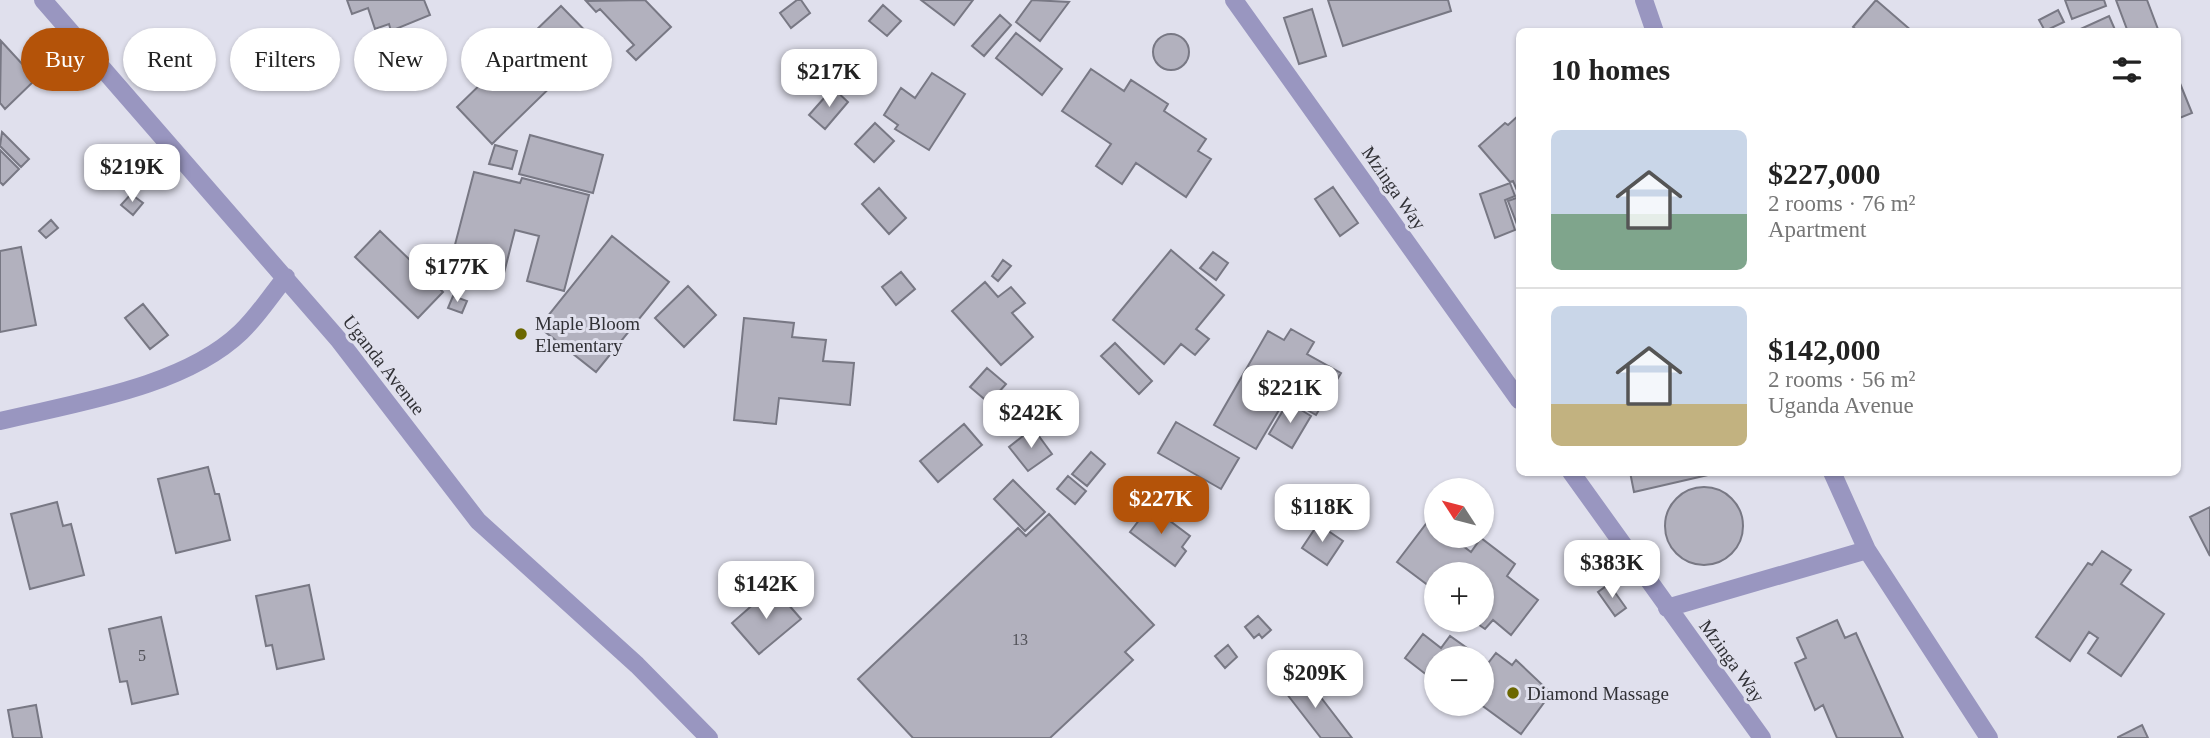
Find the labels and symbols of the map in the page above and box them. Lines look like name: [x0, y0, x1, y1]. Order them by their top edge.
pin: $217K: [780, 50, 878, 109]
street label: Mzinga Way: [1358, 142, 1431, 234]
pin: $219K: [83, 144, 181, 204]
pin: $177K: [408, 244, 506, 304]
street label: Uganda Avenue: [339, 311, 429, 419]
place label: Maple Bloom Elementary: [535, 313, 640, 356]
marker: Maple Bloom Elementary: [513, 326, 529, 342]
pin: $221K: [1241, 366, 1339, 425]
pin: $242K: [982, 391, 1080, 450]
pin: $227K: [1112, 476, 1210, 536]
north arrow: [1424, 478, 1494, 548]
pin: $118K: [1273, 484, 1371, 544]
pin: $383K: [1563, 540, 1661, 600]
pin: $142K: [717, 562, 815, 621]
street label: Mzinga Way: [1695, 616, 1769, 707]
house number: 13: [1012, 631, 1028, 648]
house number: 5: [138, 647, 146, 664]
pin: $209K: [1266, 650, 1364, 710]
place label: Diamond Massage: [1527, 683, 1669, 704]
marker: Diamond Massage: [1505, 685, 1521, 701]

